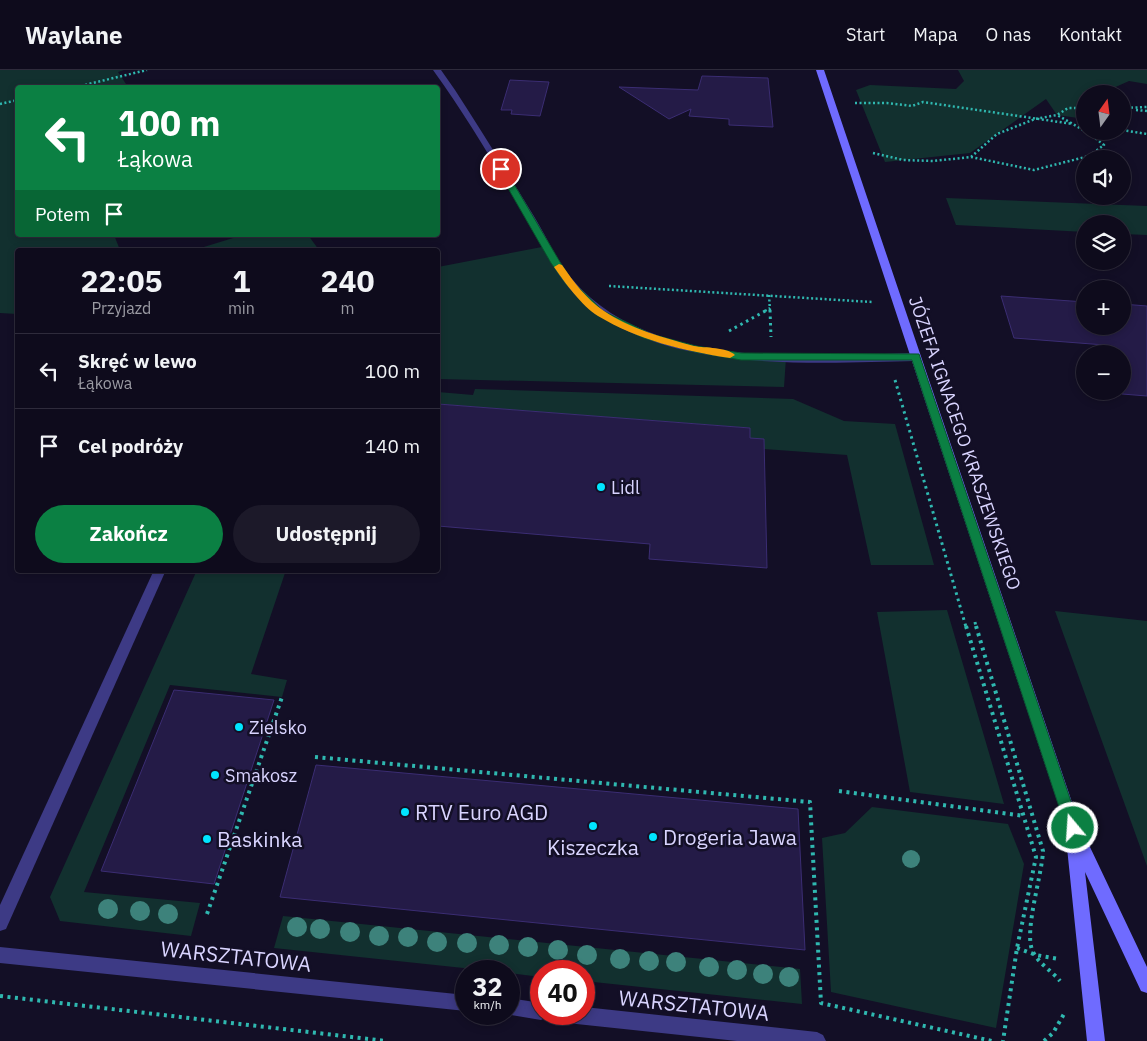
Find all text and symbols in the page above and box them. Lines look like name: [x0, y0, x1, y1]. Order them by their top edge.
text: Waylane: [25, 19, 123, 51]
text: Start: [846, 23, 885, 46]
text: Mapa: [913, 23, 958, 46]
text: O nas: [986, 23, 1031, 46]
text: Kontakt: [1059, 23, 1122, 46]
north arrow: [1076, 85, 1131, 140]
map controls: [1076, 85, 1131, 400]
text: 100 m: [118, 100, 221, 146]
icon: left: [35, 105, 100, 170]
text: Łąkowa: [118, 144, 193, 173]
pin: [480, 148, 522, 190]
button: sound: [1076, 150, 1131, 205]
icon: arrive: [487, 155, 515, 183]
icon: arrive: [100, 200, 128, 228]
text: Potem: [35, 202, 90, 226]
button: layers: [1076, 215, 1131, 270]
text: 22:05: [81, 261, 162, 300]
text: 1: [232, 261, 250, 300]
text: 240: [320, 261, 374, 300]
button: +: [1076, 280, 1131, 335]
street label: JÓZEFA IGNACEGO KRASZEWSKIEGO: [904, 293, 1026, 593]
text: Przyjazd: [92, 298, 151, 318]
text: min: [228, 298, 255, 318]
text: m: [340, 298, 354, 318]
button: −: [1076, 345, 1131, 400]
text: Skręć w lewo: [78, 349, 197, 373]
icon: left: [35, 357, 63, 385]
text: 100 m: [365, 359, 420, 383]
text: Łąkowa: [78, 373, 132, 393]
icon: arrive: [35, 432, 63, 460]
text: Cel podróży: [78, 434, 183, 458]
text: 140 m: [365, 434, 420, 458]
place label: Lidl: [611, 476, 640, 499]
marker: Lidl: [595, 481, 607, 493]
button: Zakończ: [35, 505, 223, 563]
button: Udostępnij: [233, 505, 420, 563]
place label: Zielsko: [249, 716, 307, 739]
marker: Zielsko: [233, 721, 245, 733]
place label: Smakosz: [225, 764, 297, 787]
marker: Smakosz: [209, 769, 221, 781]
place label: RTV Euro AGD: [415, 798, 548, 826]
position arrow: [1046, 801, 1098, 853]
marker: RTV Euro AGD: [399, 806, 411, 818]
marker: Kiszeczka: [587, 820, 599, 832]
place label: Drogeria Jawa: [663, 823, 797, 851]
place label: Baskinka: [217, 825, 303, 853]
marker: Drogeria Jawa: [647, 831, 659, 843]
marker: Baskinka: [201, 833, 213, 845]
place label: Kiszeczka: [547, 833, 639, 861]
street label: WARSZTATOWA: [159, 934, 313, 978]
speed limit sign: 40: [530, 960, 595, 1025]
text: 32: [472, 970, 503, 1003]
street label: WARSZTATOWA: [617, 983, 771, 1027]
text: km/h: [473, 997, 502, 1012]

